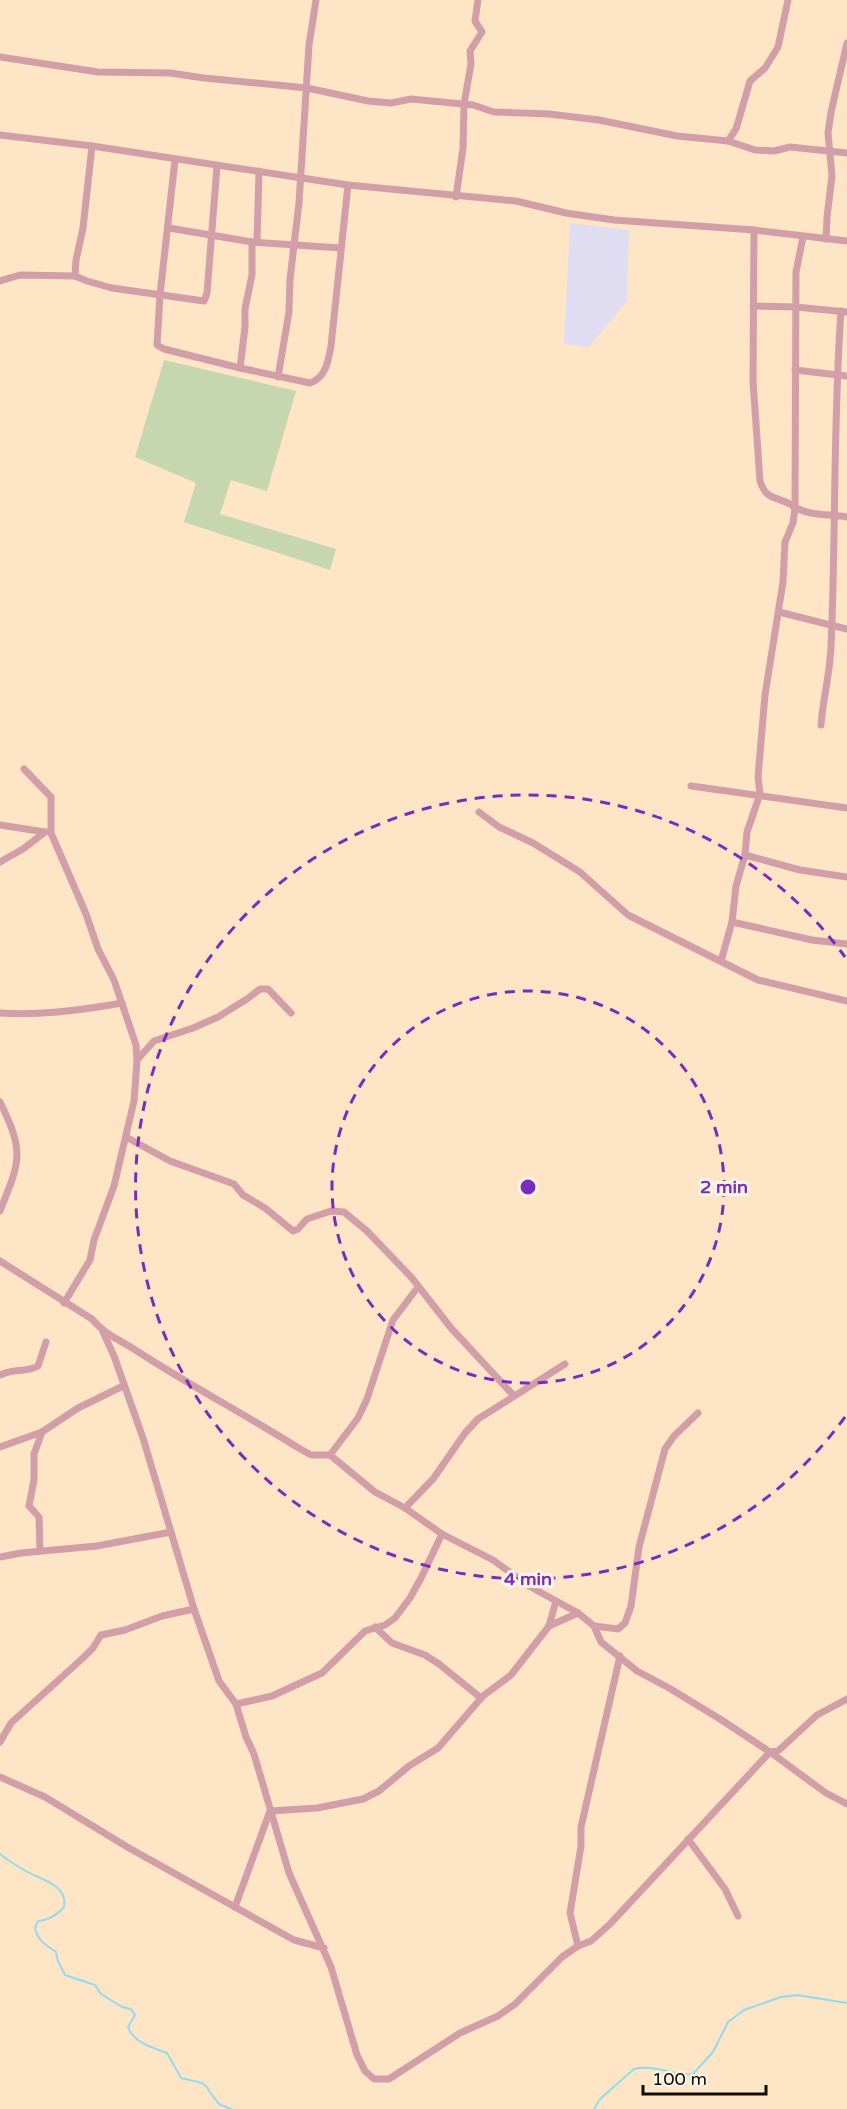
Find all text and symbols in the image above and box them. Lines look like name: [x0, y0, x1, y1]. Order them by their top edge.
text: 2 min: [700, 1176, 748, 1198]
centre of rings: [518, 1177, 538, 1197]
text: 4 min: [504, 1568, 552, 1590]
scale bar: [643, 2058, 766, 2096]
text: 100 m: [652, 2068, 707, 2090]

